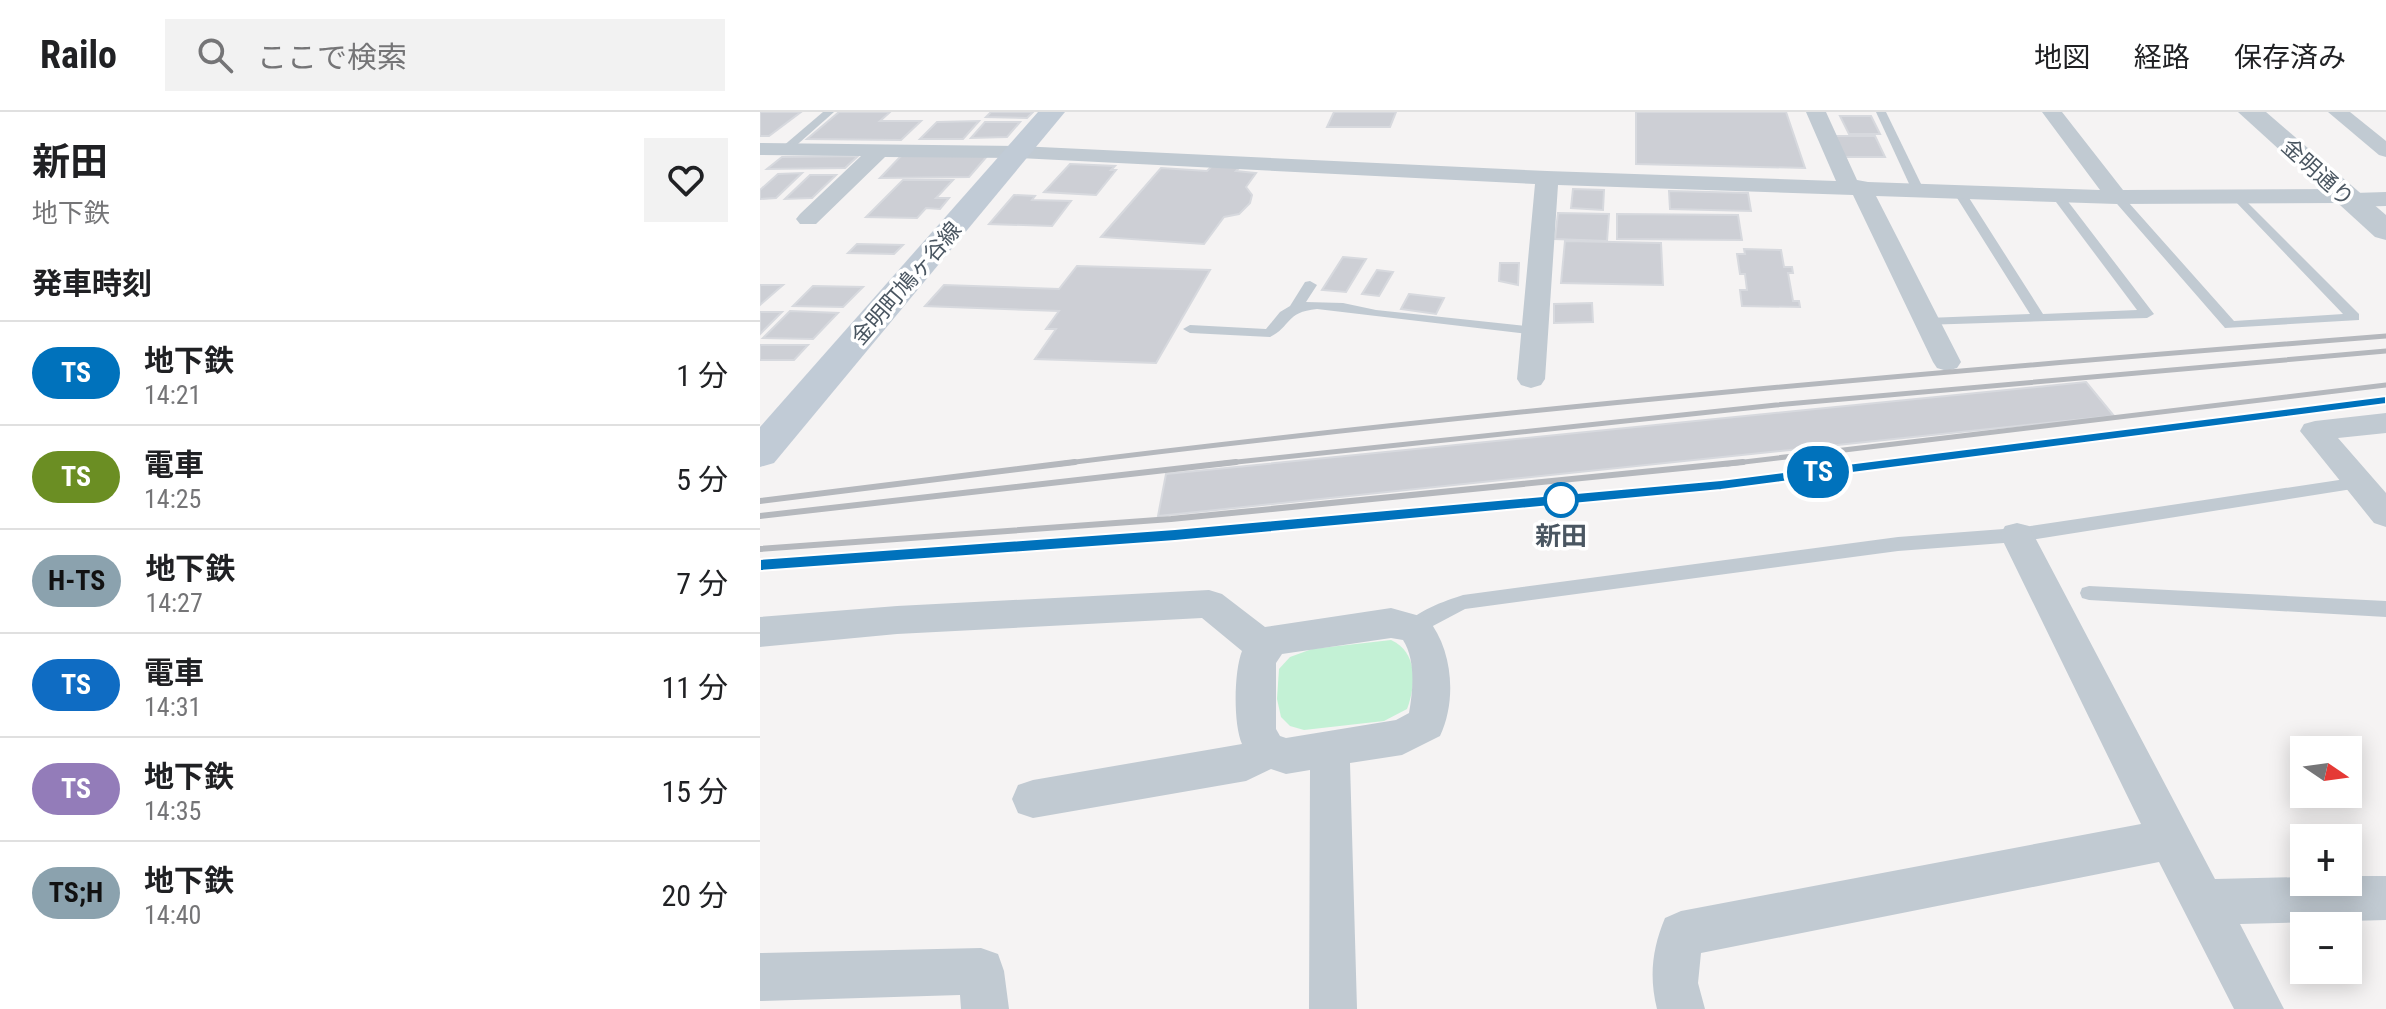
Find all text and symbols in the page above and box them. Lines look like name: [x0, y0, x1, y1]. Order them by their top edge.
search box: [165, 19, 725, 91]
text: Railo: [40, 33, 117, 77]
icon: search: [193, 33, 237, 77]
text: ここで検索: [257, 40, 407, 75]
text: 地図: [2034, 41, 2090, 74]
text: 経路: [2134, 41, 2190, 74]
text: 保存済み: [2234, 41, 2346, 74]
street label: 金明通り: [2277, 134, 2359, 211]
button: heart: [644, 138, 728, 222]
text: 新田: [32, 140, 108, 184]
text: 地下鉄: [32, 198, 110, 228]
street label: 金明町鳩ヶ谷線: [846, 217, 966, 350]
text: 発車時刻: [32, 266, 152, 301]
text: 地下鉄: [144, 343, 234, 378]
text: TS: [61, 356, 91, 389]
text: 1 分: [676, 358, 728, 393]
text: 14:21: [144, 380, 201, 410]
line badge: TS: [1782, 446, 1854, 498]
text: 電車: [144, 447, 204, 482]
text: TS: [1803, 455, 1833, 488]
text: TS: [61, 460, 91, 493]
text: 5 分: [676, 462, 728, 497]
marker: 新田: [1544, 483, 1578, 517]
text: 14:25: [144, 484, 201, 514]
place label: 新田: [1535, 521, 1587, 551]
text: 地下鉄: [145, 551, 235, 586]
text: H-TS: [48, 564, 105, 597]
text: 7 分: [676, 566, 728, 601]
text: 14:27: [145, 588, 203, 618]
text: 電車: [144, 655, 204, 690]
text: TS: [61, 668, 91, 701]
text: 11 分: [661, 670, 728, 705]
text: 14:31: [144, 692, 201, 722]
north arrow: [2290, 736, 2362, 808]
map controls: [2290, 736, 2362, 984]
text: 地下鉄: [144, 759, 234, 794]
text: TS: [61, 772, 91, 805]
text: 15 分: [661, 774, 728, 809]
text: 14:35: [144, 796, 201, 826]
button: +: [2290, 824, 2362, 896]
text: 地下鉄: [144, 863, 234, 898]
text: TS;H: [49, 876, 103, 909]
text: 20 分: [661, 878, 728, 913]
text: 14:40: [144, 900, 201, 930]
button: −: [2290, 912, 2362, 984]

